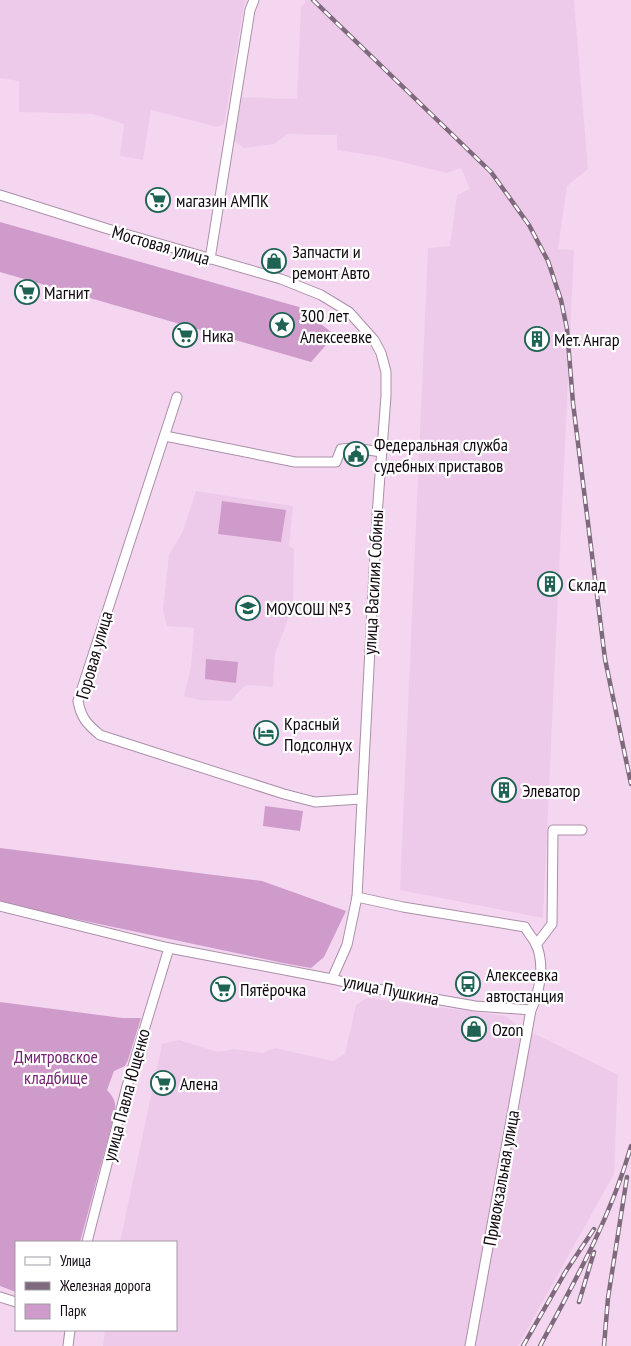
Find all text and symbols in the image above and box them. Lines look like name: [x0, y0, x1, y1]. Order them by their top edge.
supermarket icon: магазин АМПК: [145, 187, 171, 213]
place label: магазин АМПК: [176, 189, 269, 212]
street label: Мостовая улица: [109, 220, 213, 270]
place label: Запчасти и ремонт Авто: [292, 240, 370, 284]
shop icon: Запчасти и ремонт Авто: [261, 248, 287, 274]
supermarket icon: Магнит: [14, 279, 40, 305]
place label: Магнит: [44, 281, 90, 304]
place label: 300 лет Алексеевке: [300, 304, 372, 348]
place icon: 300 лет Алексеевке: [269, 312, 295, 338]
supermarket icon: Ника: [172, 322, 198, 348]
place label: Ника: [202, 324, 234, 347]
building icon: Мет. Ангар: [524, 326, 550, 352]
place label: Мет. Ангар: [554, 328, 620, 351]
place label: Федеральная служба судебных приставов: [374, 433, 508, 477]
public building icon: Федеральная служба судебных приставов: [343, 441, 369, 467]
street label: улица Василия Собины: [358, 509, 388, 655]
building icon: Склад: [537, 571, 563, 597]
place label: Склад: [568, 573, 606, 596]
school or university icon: МОУСОШ №3: [235, 595, 261, 621]
place label: МОУСОШ №3: [266, 597, 352, 620]
street label: Горовая улица: [71, 608, 117, 702]
place label: Красный Подсолнух: [284, 712, 353, 756]
hotel icon: Красный Подсолнух: [253, 720, 279, 746]
building icon: Элеватор: [491, 777, 517, 803]
place label: Элеватор: [522, 779, 580, 802]
place label: Алексеевка автостанция: [486, 963, 564, 1007]
street label: улица Пушкина: [341, 969, 441, 1011]
bus stop icon: Алексеевка автостанция: [455, 971, 481, 997]
supermarket icon: Пятёрочка: [210, 976, 236, 1002]
place label: Пятёрочка: [240, 978, 306, 1001]
shop icon: Ozon: [461, 1016, 487, 1042]
place label: Ozon: [492, 1018, 524, 1041]
street label: улица Павла Ющенко: [97, 1026, 155, 1164]
park label: Дмитровское кладбище: [14, 1045, 98, 1089]
supermarket icon: Алена: [150, 1070, 176, 1096]
place label: Алена: [180, 1072, 218, 1095]
street label: Привокзальная улица: [478, 1108, 524, 1248]
legend: [15, 1241, 178, 1331]
text: Улица: [60, 1251, 91, 1270]
text: Железная дорога: [59, 1276, 151, 1295]
text: Парк: [60, 1301, 86, 1320]

